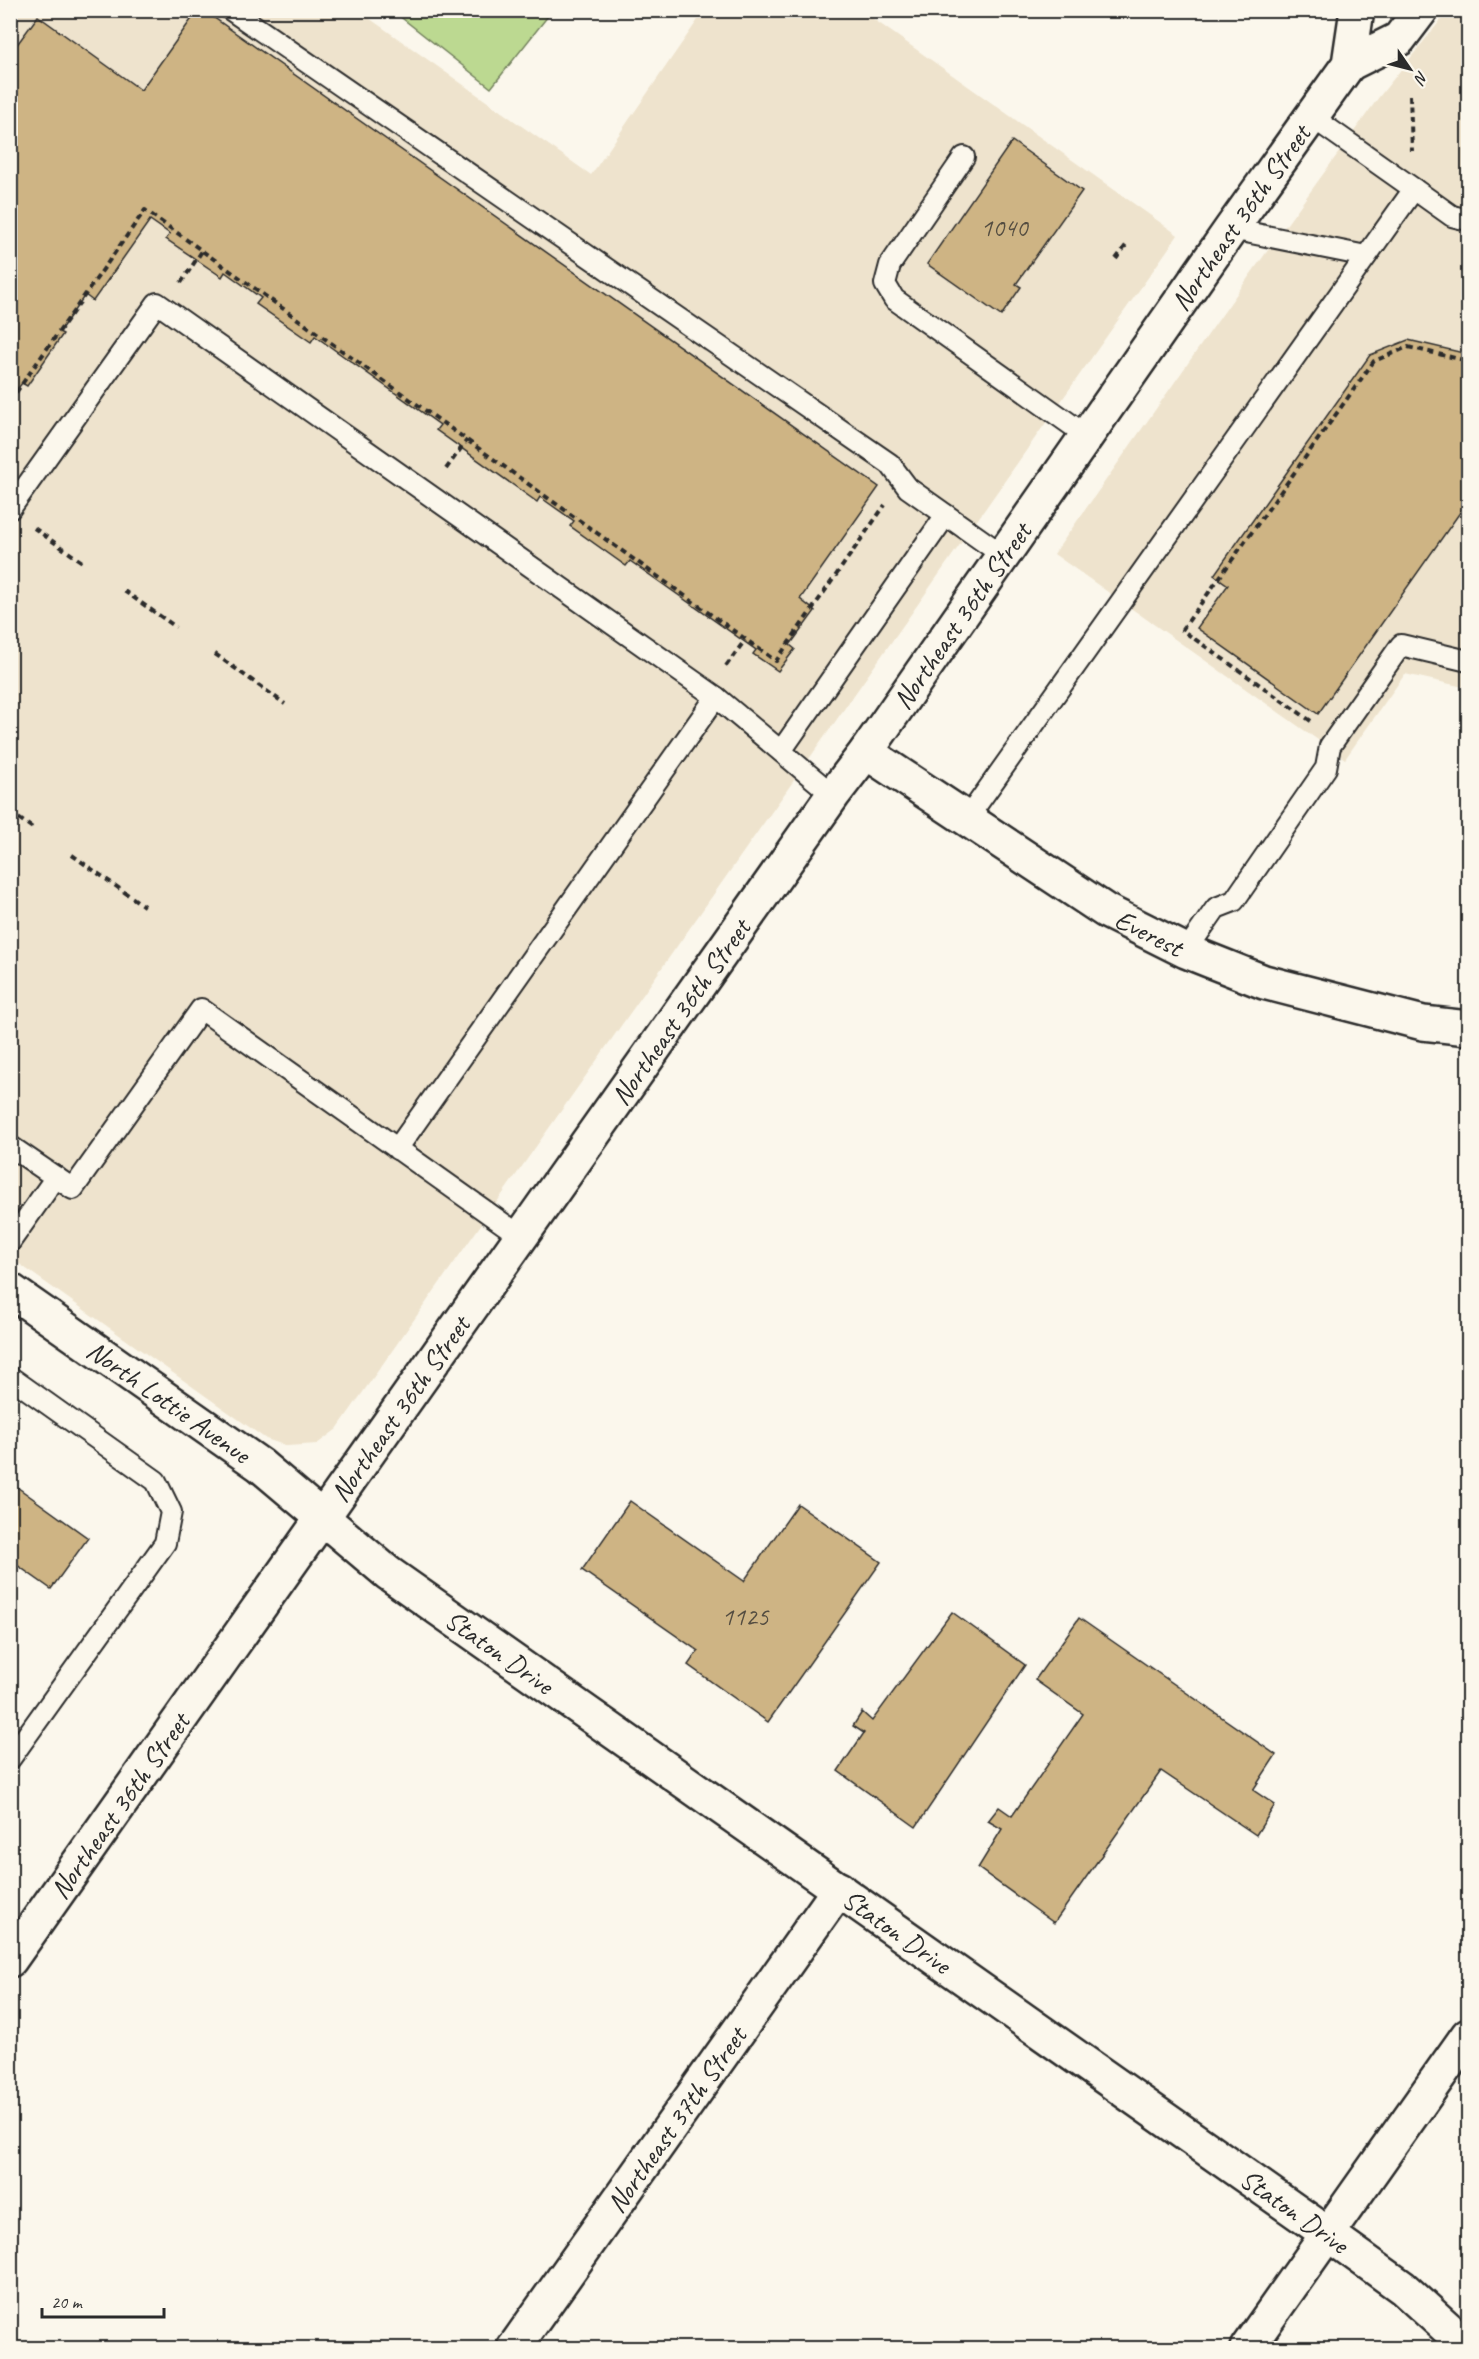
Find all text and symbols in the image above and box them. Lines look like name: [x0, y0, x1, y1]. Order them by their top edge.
north arrow: [1380, 39, 1440, 99]
text: N: [1409, 67, 1433, 89]
street label: Northeast 36th Street: [1162, 115, 1319, 317]
house number: 1040: [981, 211, 1030, 244]
street label: Northeast 36th Street: [884, 513, 1040, 716]
street label: Everest: [1109, 901, 1191, 965]
street label: Northeast 36th Street: [602, 910, 759, 1111]
street label: Northeast 36th Street: [322, 1307, 479, 1508]
street label: North Lottie Avenue: [80, 1332, 259, 1472]
house number: 1125: [722, 1600, 770, 1633]
street label: Staton Drive: [439, 1601, 562, 1703]
street label: Northeast 36th Street: [41, 1704, 198, 1905]
street label: Staton Drive: [836, 1881, 960, 1982]
street label: Northeast 37th Street: [598, 2018, 755, 2219]
street label: Staton Drive: [1234, 2160, 1357, 2262]
scale bar: [42, 2281, 164, 2319]
text: 20 m: [51, 2291, 84, 2313]

